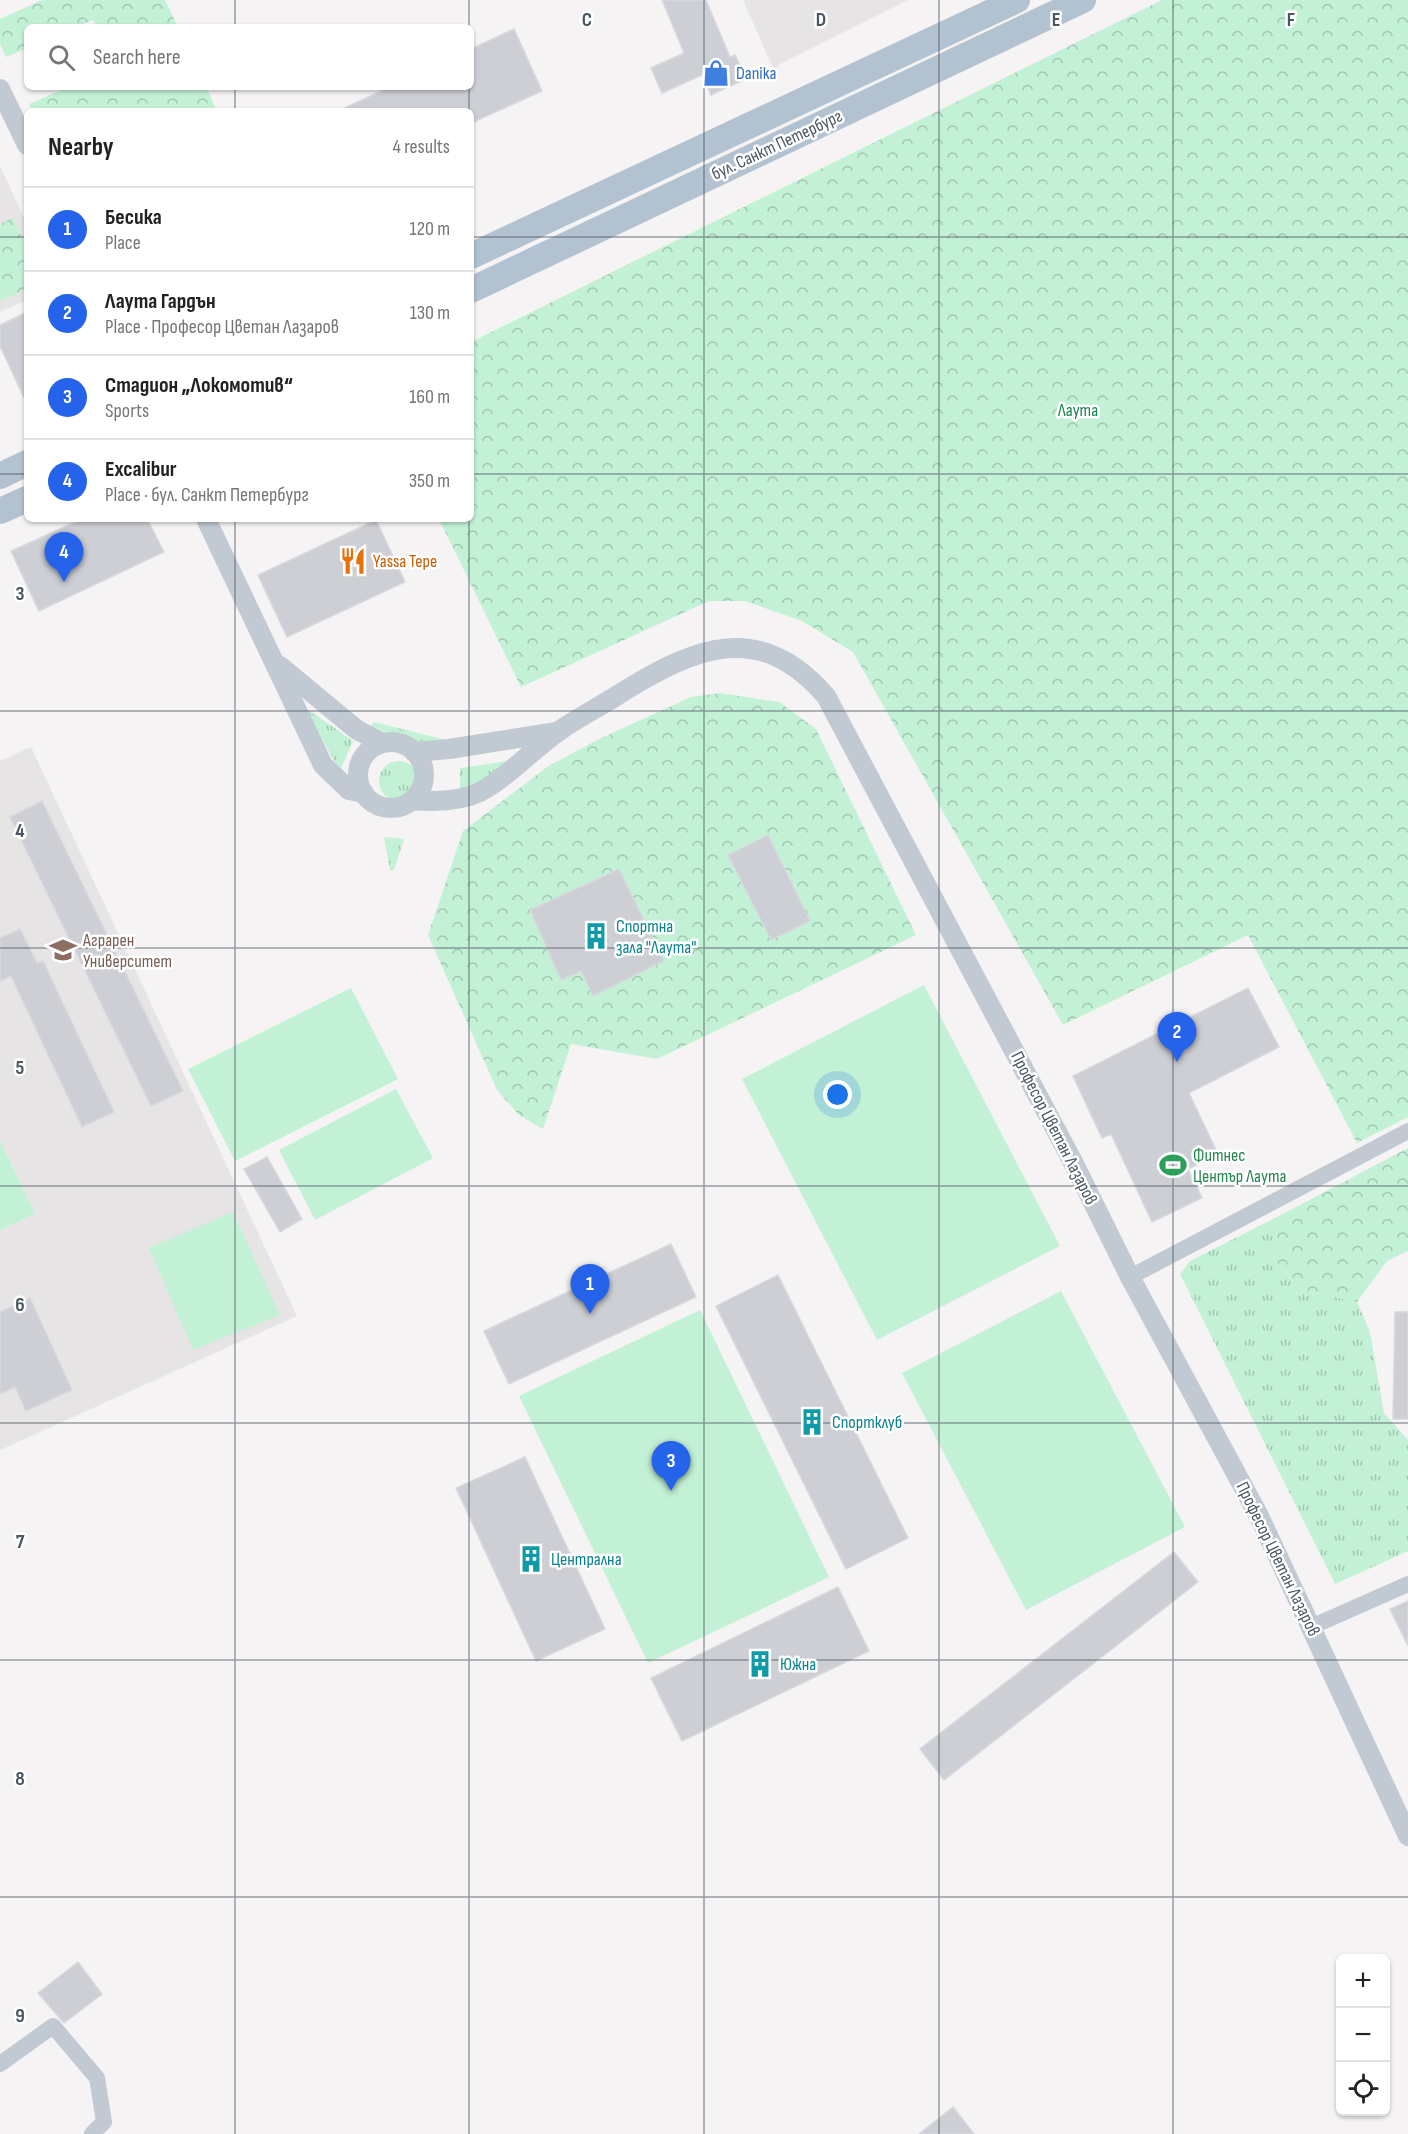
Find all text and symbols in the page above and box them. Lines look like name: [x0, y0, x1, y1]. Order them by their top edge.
text: C: [582, 8, 592, 32]
text: D: [816, 8, 826, 32]
text: E: [1052, 8, 1060, 32]
text: F: [1287, 8, 1295, 32]
search box: [24, 24, 474, 90]
icon: search: [45, 41, 78, 74]
text: Search here: [93, 44, 180, 71]
shop icon: Danika: [701, 58, 731, 88]
place label: Danika: [736, 63, 777, 84]
street label: бул. Санкт Петербург: [708, 105, 846, 185]
text: Nearby: [48, 132, 114, 163]
text: 4 results: [393, 135, 450, 159]
text: Бесика: [105, 204, 162, 231]
text: 1: [64, 217, 71, 241]
text: 120 m: [410, 217, 450, 241]
text: Place: [105, 231, 141, 255]
text: Лаута Гардън: [105, 288, 216, 315]
text: 2: [63, 301, 72, 325]
text: 130 m: [410, 301, 450, 325]
text: Place · Професор Цветан Лазаров: [105, 315, 339, 339]
text: Стадион „Локомотив“: [105, 372, 293, 399]
text: 3: [63, 385, 72, 409]
text: 160 m: [409, 385, 450, 409]
text: Sports: [105, 399, 149, 423]
park label: Лаута: [1057, 400, 1098, 421]
text: Excalibur: [105, 456, 177, 483]
text: 4: [63, 469, 72, 493]
text: 350 m: [409, 469, 450, 493]
text: Place · бул. Санкт Петербург: [105, 483, 309, 507]
pin: 4: [44, 532, 84, 582]
restaurant icon: Yassa Tepe: [338, 546, 368, 576]
place label: Yassa Tepe: [373, 551, 437, 572]
text: 3: [16, 582, 25, 606]
text: 4: [15, 819, 25, 843]
place label: Спортна зала "Лаута": [616, 916, 696, 958]
building icon: Спортна зала "Лаута": [581, 921, 611, 951]
place label: Аграрен Университет: [82, 930, 172, 972]
school or university icon: Аграрен Университет: [48, 935, 78, 965]
pin: 2: [1158, 1012, 1196, 1062]
street label: Професор Цветан Лазаров: [1006, 1048, 1102, 1208]
text: 5: [16, 1056, 25, 1080]
your location: [823, 1080, 852, 1109]
place label: Фитнес Център Лаута: [1193, 1145, 1286, 1187]
sports icon: Фитнес Център Лаута: [1158, 1150, 1188, 1180]
pin: 1: [570, 1264, 610, 1314]
text: 6: [15, 1293, 25, 1317]
building icon: Спортклуб: [797, 1407, 827, 1437]
place label: Спортклуб: [832, 1412, 902, 1433]
pin: 3: [652, 1442, 690, 1491]
street label: Професор Цветан Лазаров: [1231, 1478, 1325, 1640]
text: 7: [16, 1530, 25, 1554]
building icon: Централна: [516, 1544, 546, 1574]
place label: Централна: [551, 1549, 622, 1570]
building icon: Южна: [745, 1649, 775, 1679]
place label: Южна: [780, 1654, 816, 1675]
text: 8: [15, 1767, 25, 1791]
map controls: [1336, 1954, 1390, 2116]
button: +: [1336, 1954, 1390, 2008]
text: 9: [15, 2004, 25, 2028]
button: −: [1336, 2008, 1390, 2062]
button: locate: [1336, 2062, 1390, 2116]

